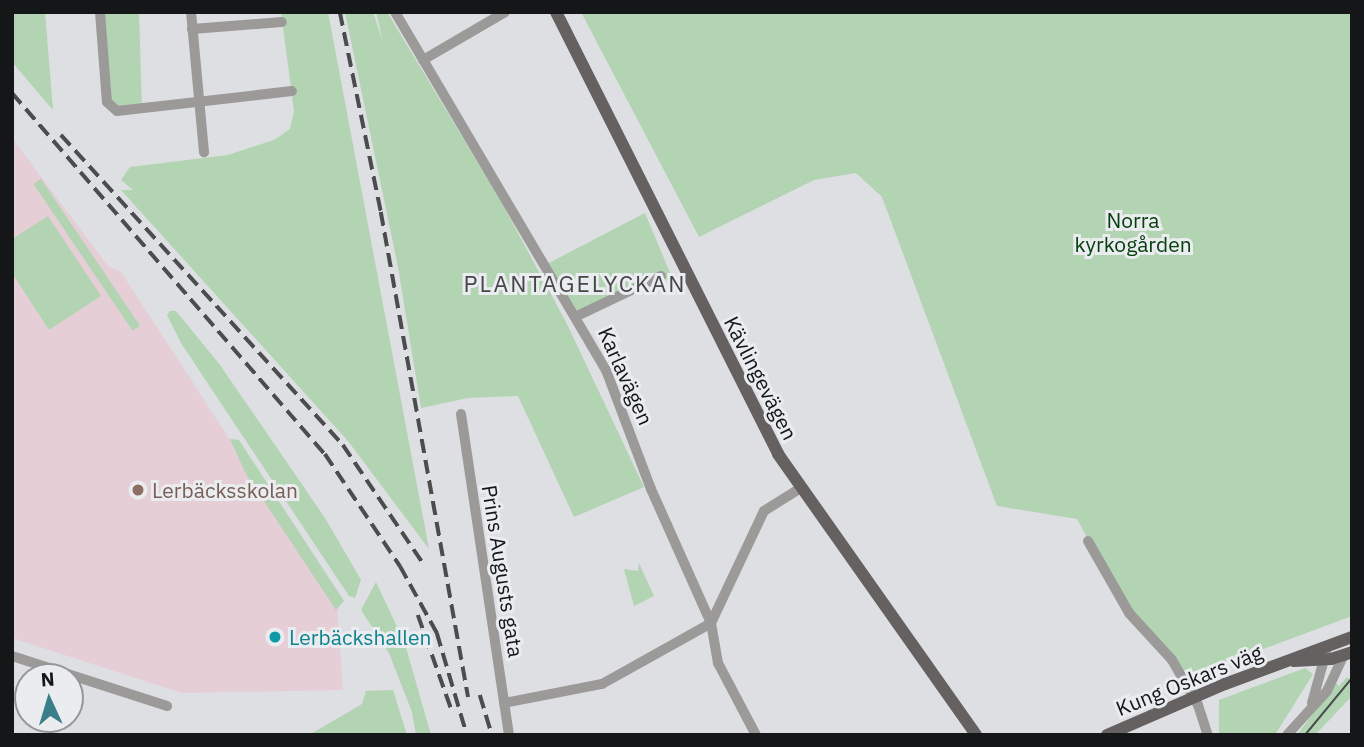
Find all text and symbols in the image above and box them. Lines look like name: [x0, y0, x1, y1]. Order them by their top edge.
park label: Norra kyrkogården: [1074, 207, 1192, 257]
district label: PLANTAGELYCKAN: [465, 269, 685, 297]
street label: Kävlingevägen: [719, 312, 803, 444]
street label: Karlavägen: [593, 323, 659, 429]
place label: Lerbäcksskolan: [152, 477, 298, 503]
marker: Lerbäcksskolan: [130, 482, 146, 498]
street label: Prins Augusts gata: [477, 483, 529, 659]
place label: Lerbäckshallen: [289, 624, 432, 650]
marker: Lerbäckshallen: [267, 629, 283, 645]
street label: Kung Oskars väg: [1112, 639, 1266, 721]
north arrow: [14, 663, 84, 733]
text: N: [40, 667, 55, 691]

